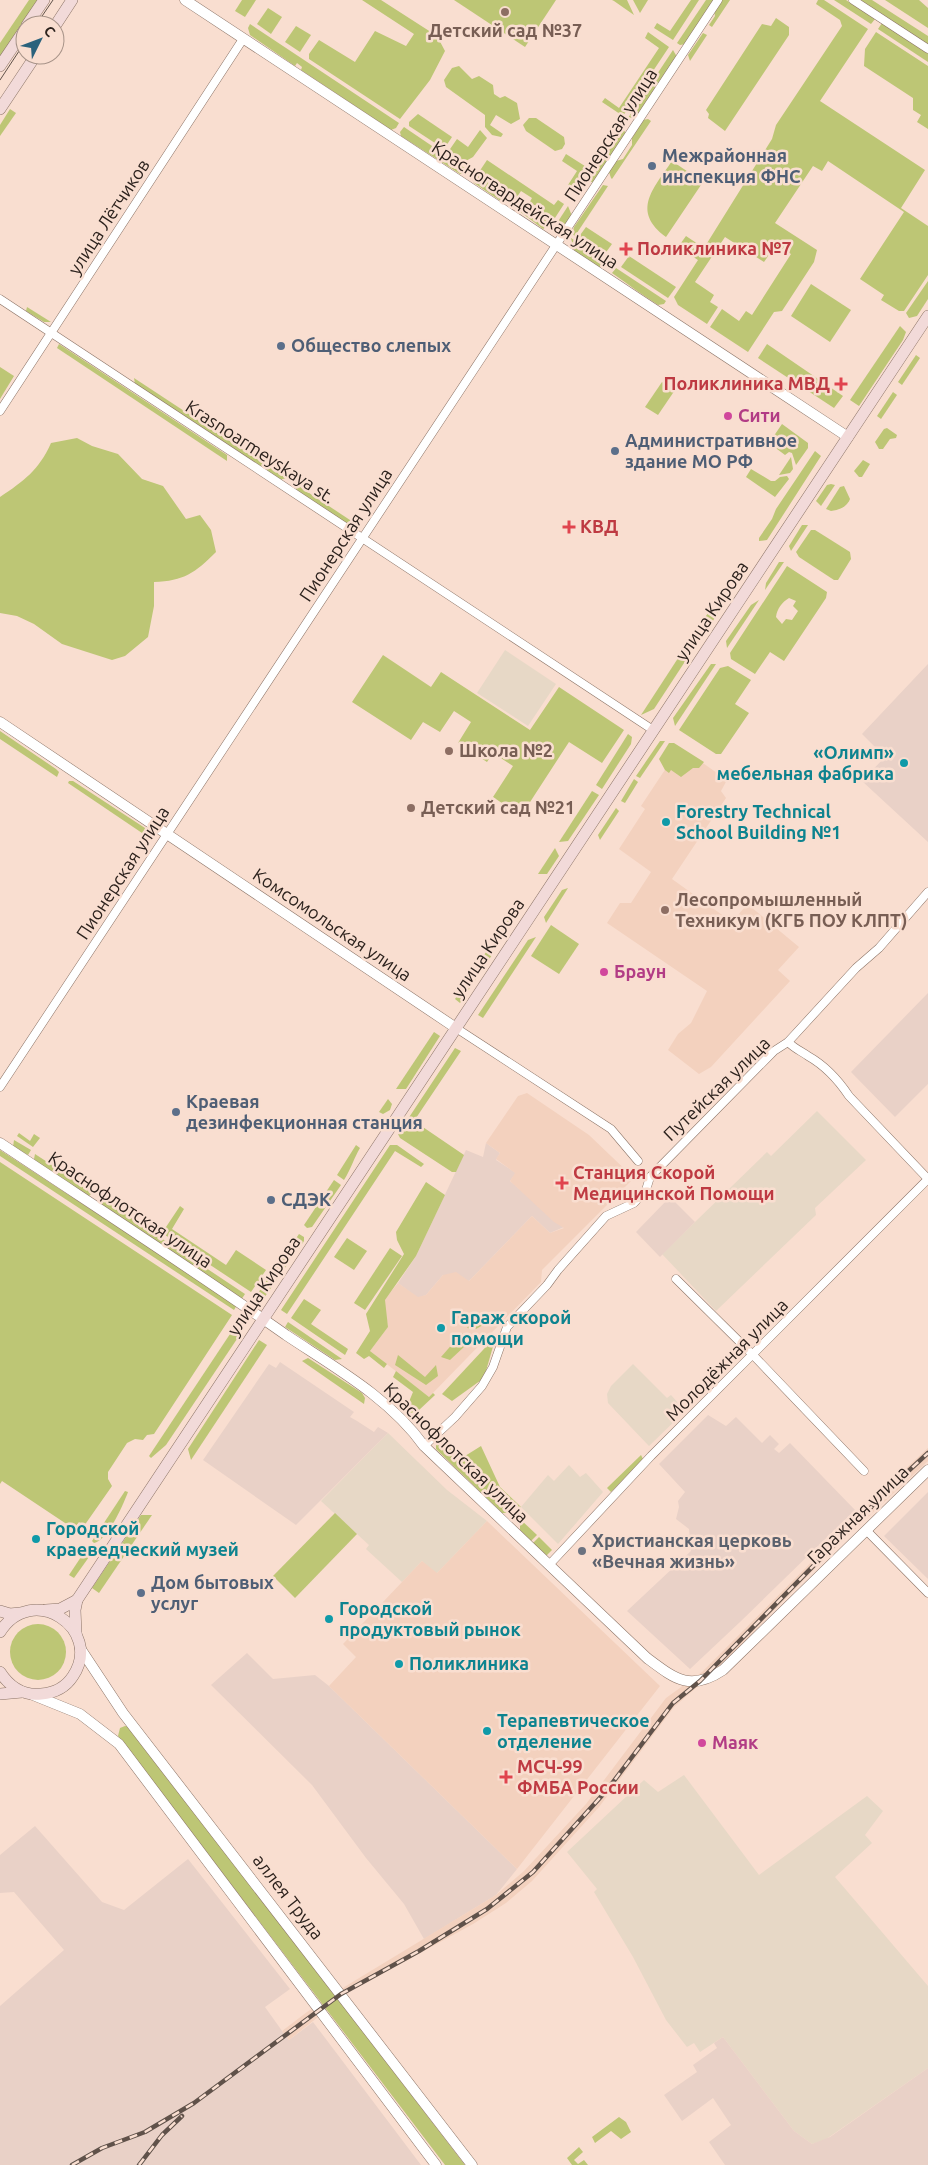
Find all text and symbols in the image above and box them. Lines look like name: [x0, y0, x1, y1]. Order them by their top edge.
marker: Детский сад №37: [499, 6, 511, 18]
north arrow: [15, 15, 65, 65]
place label: Детский сад №37: [428, 20, 582, 40]
text: С: [41, 23, 59, 40]
street label: Пионерская улица: [560, 64, 661, 205]
street label: Красногвардейская улица: [429, 136, 622, 272]
place label: Межрайонная инспекция ФНС: [662, 145, 801, 186]
street label: улица Лётчиков: [63, 155, 153, 278]
marker: Межрайонная инспекция ФНС: [646, 160, 658, 172]
place label: Поликлиника №7: [637, 238, 792, 258]
marker: Поликлиника №7: [619, 242, 633, 256]
place label: Общество слепых: [291, 335, 451, 355]
marker: Общество слепых: [275, 340, 287, 352]
place label: Поликлиника МВД: [663, 373, 830, 393]
marker: Поликлиника МВД: [834, 377, 848, 391]
street label: Krasnoarmeyskaya st.: [182, 396, 339, 507]
place label: Сити: [738, 405, 781, 425]
marker: Сити: [722, 410, 734, 422]
place label: Административное здание МО РФ: [625, 430, 797, 471]
marker: Административное здание МО РФ: [609, 445, 621, 457]
street label: Пионерская улица: [295, 464, 396, 605]
place label: КВД: [580, 516, 618, 536]
marker: КВД: [562, 520, 576, 534]
street label: улица Кирова: [671, 557, 752, 664]
place label: Школа №2: [459, 740, 553, 760]
place label: «Олимп» мебельная фабрика: [717, 742, 894, 783]
marker: Школа №2: [443, 745, 455, 757]
marker: «Олимп» мебельная фабрика: [898, 757, 910, 769]
place label: Детский сад №21: [421, 797, 575, 817]
place label: Forestry Technical School Building №1: [676, 801, 841, 842]
street label: Пионерская улица: [72, 802, 173, 943]
marker: Детский сад №21: [405, 802, 417, 814]
marker: Forestry Technical School Building №1: [660, 816, 672, 828]
street label: Комсомольская улица: [250, 864, 416, 985]
place label: Лесопромышленный Техникум (КГБ ПОУ КЛПТ): [675, 889, 907, 931]
street label: улица Кирова: [447, 894, 528, 1001]
marker: Лесопромышленный Техникум (КГБ ПОУ КЛПТ): [659, 904, 671, 916]
place label: Браун: [614, 961, 666, 981]
marker: Браун: [598, 966, 610, 978]
street label: Путейская улица: [659, 1032, 774, 1144]
place label: Краевая дезинфекционная станция: [186, 1091, 423, 1132]
marker: Краевая дезинфекционная станция: [170, 1106, 182, 1118]
street label: Краснофлотская улица: [45, 1147, 216, 1271]
place label: Станция Скорой Медицинской Помощи: [573, 1162, 775, 1203]
marker: Станция Скорой Медицинской Помощи: [555, 1176, 569, 1190]
place label: СДЭК: [281, 1189, 331, 1209]
marker: СДЭК: [265, 1194, 277, 1206]
street label: улица Кирова: [223, 1232, 304, 1339]
street label: Молодёжная улица: [661, 1294, 791, 1424]
place label: Гараж скорой помощи: [451, 1307, 571, 1348]
marker: Гараж скорой помощи: [435, 1322, 447, 1334]
street label: Краснофлотская улица: [380, 1378, 533, 1526]
street label: Гаражная улица: [803, 1461, 912, 1568]
place label: Городской краеведческий музей: [46, 1518, 239, 1559]
place label: Христианская церковь «Вечная жизнь»: [592, 1530, 792, 1571]
marker: Городской краеведческий музей: [30, 1533, 42, 1545]
marker: Христианская церковь «Вечная жизнь»: [576, 1545, 588, 1557]
place label: Дом бытовых услуг: [151, 1572, 274, 1613]
marker: Дом бытовых услуг: [135, 1587, 147, 1599]
place label: Городской продуктовый рынок: [339, 1598, 521, 1639]
marker: Городской продуктовый рынок: [323, 1613, 335, 1625]
place label: Поликлиника: [409, 1653, 529, 1673]
marker: Поликлиника: [393, 1658, 405, 1670]
place label: Терапевтическое отделение: [497, 1710, 650, 1751]
marker: Терапевтическое отделение: [481, 1725, 493, 1737]
place label: Маяк: [712, 1732, 759, 1752]
marker: Маяк: [696, 1737, 708, 1749]
place label: МСЧ-99 ФМБА России: [517, 1756, 639, 1797]
marker: МСЧ-99 ФМБА России: [499, 1770, 513, 1784]
street label: аллея Труда: [249, 1850, 328, 1943]

